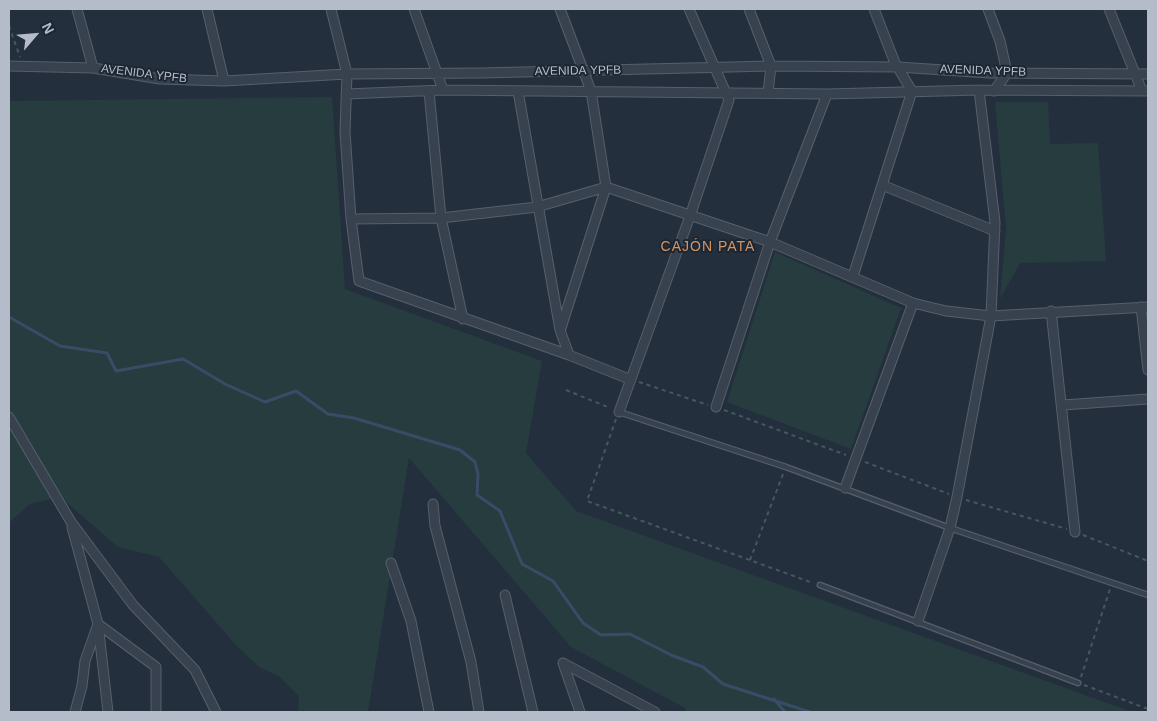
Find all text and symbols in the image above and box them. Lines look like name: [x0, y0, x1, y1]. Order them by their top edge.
north arrow: [10, 10, 60, 60]
text: N: [39, 20, 58, 36]
street label: AVENIDA YPFB: [100, 62, 188, 86]
street label: AVENIDA YPFB: [940, 62, 1026, 80]
street label: AVENIDA YPFB: [535, 63, 621, 79]
district label: CAJÓN PATA: [659, 239, 757, 255]

